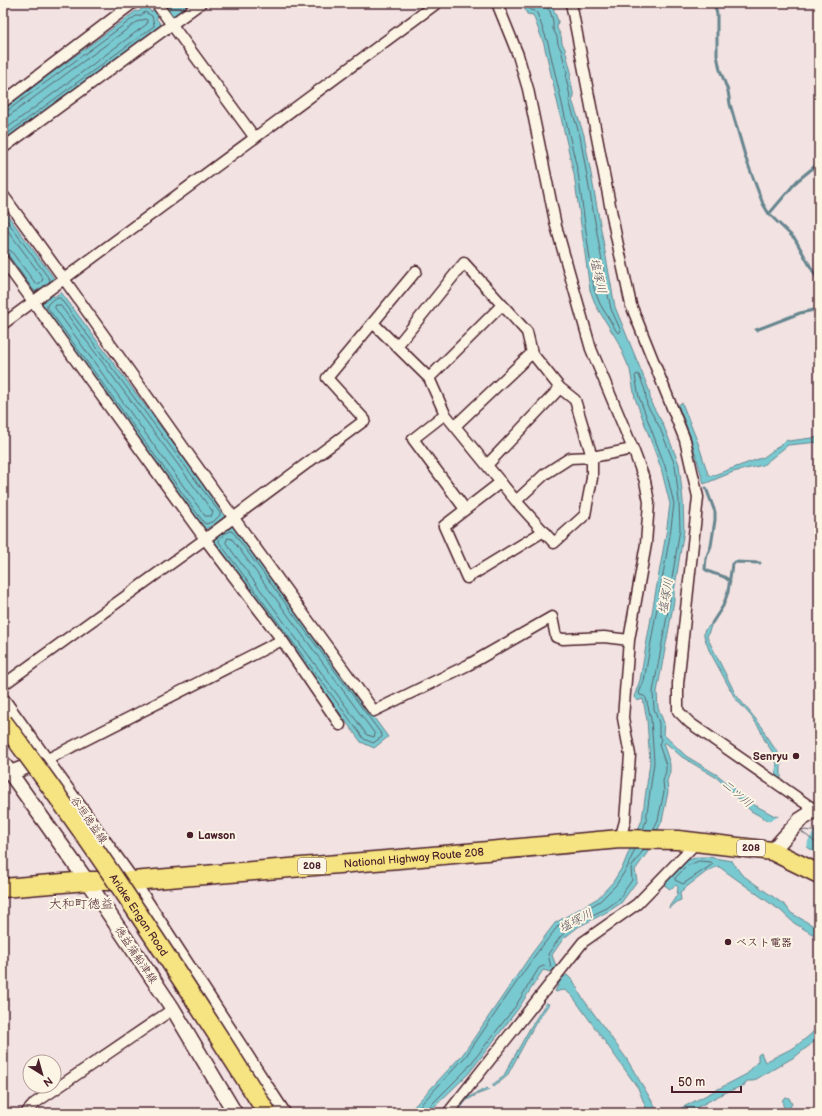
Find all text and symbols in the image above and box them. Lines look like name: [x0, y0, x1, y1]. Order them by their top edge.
water label: 塩塚川: [587, 257, 609, 295]
water label: 塩塚川: [655, 577, 677, 615]
place label: Senryu: [753, 750, 788, 763]
marker: Senryu: [791, 751, 801, 761]
water label: 二ツ川: [718, 777, 756, 811]
street label: 谷垣徳益線: [68, 794, 110, 846]
place label: Lawson: [198, 829, 236, 842]
marker: Lawson: [185, 830, 195, 840]
road number: 208: [737, 840, 765, 856]
street label: National Highway Route 208: [343, 845, 484, 870]
road number: 208: [298, 858, 326, 874]
street label: Ariake Engan Road: [107, 871, 171, 958]
district label: 大和町徳益: [48, 896, 114, 912]
water label: 塩塚川: [557, 906, 595, 936]
street label: 徳益蒲船津線: [112, 924, 160, 986]
place label: ベスト電器: [736, 936, 792, 949]
marker: ベスト電器: [723, 937, 733, 947]
north arrow: [22, 1054, 62, 1094]
scale bar: [672, 1068, 741, 1094]
text: N: [41, 1074, 55, 1089]
text: 50 m: [678, 1075, 705, 1090]

